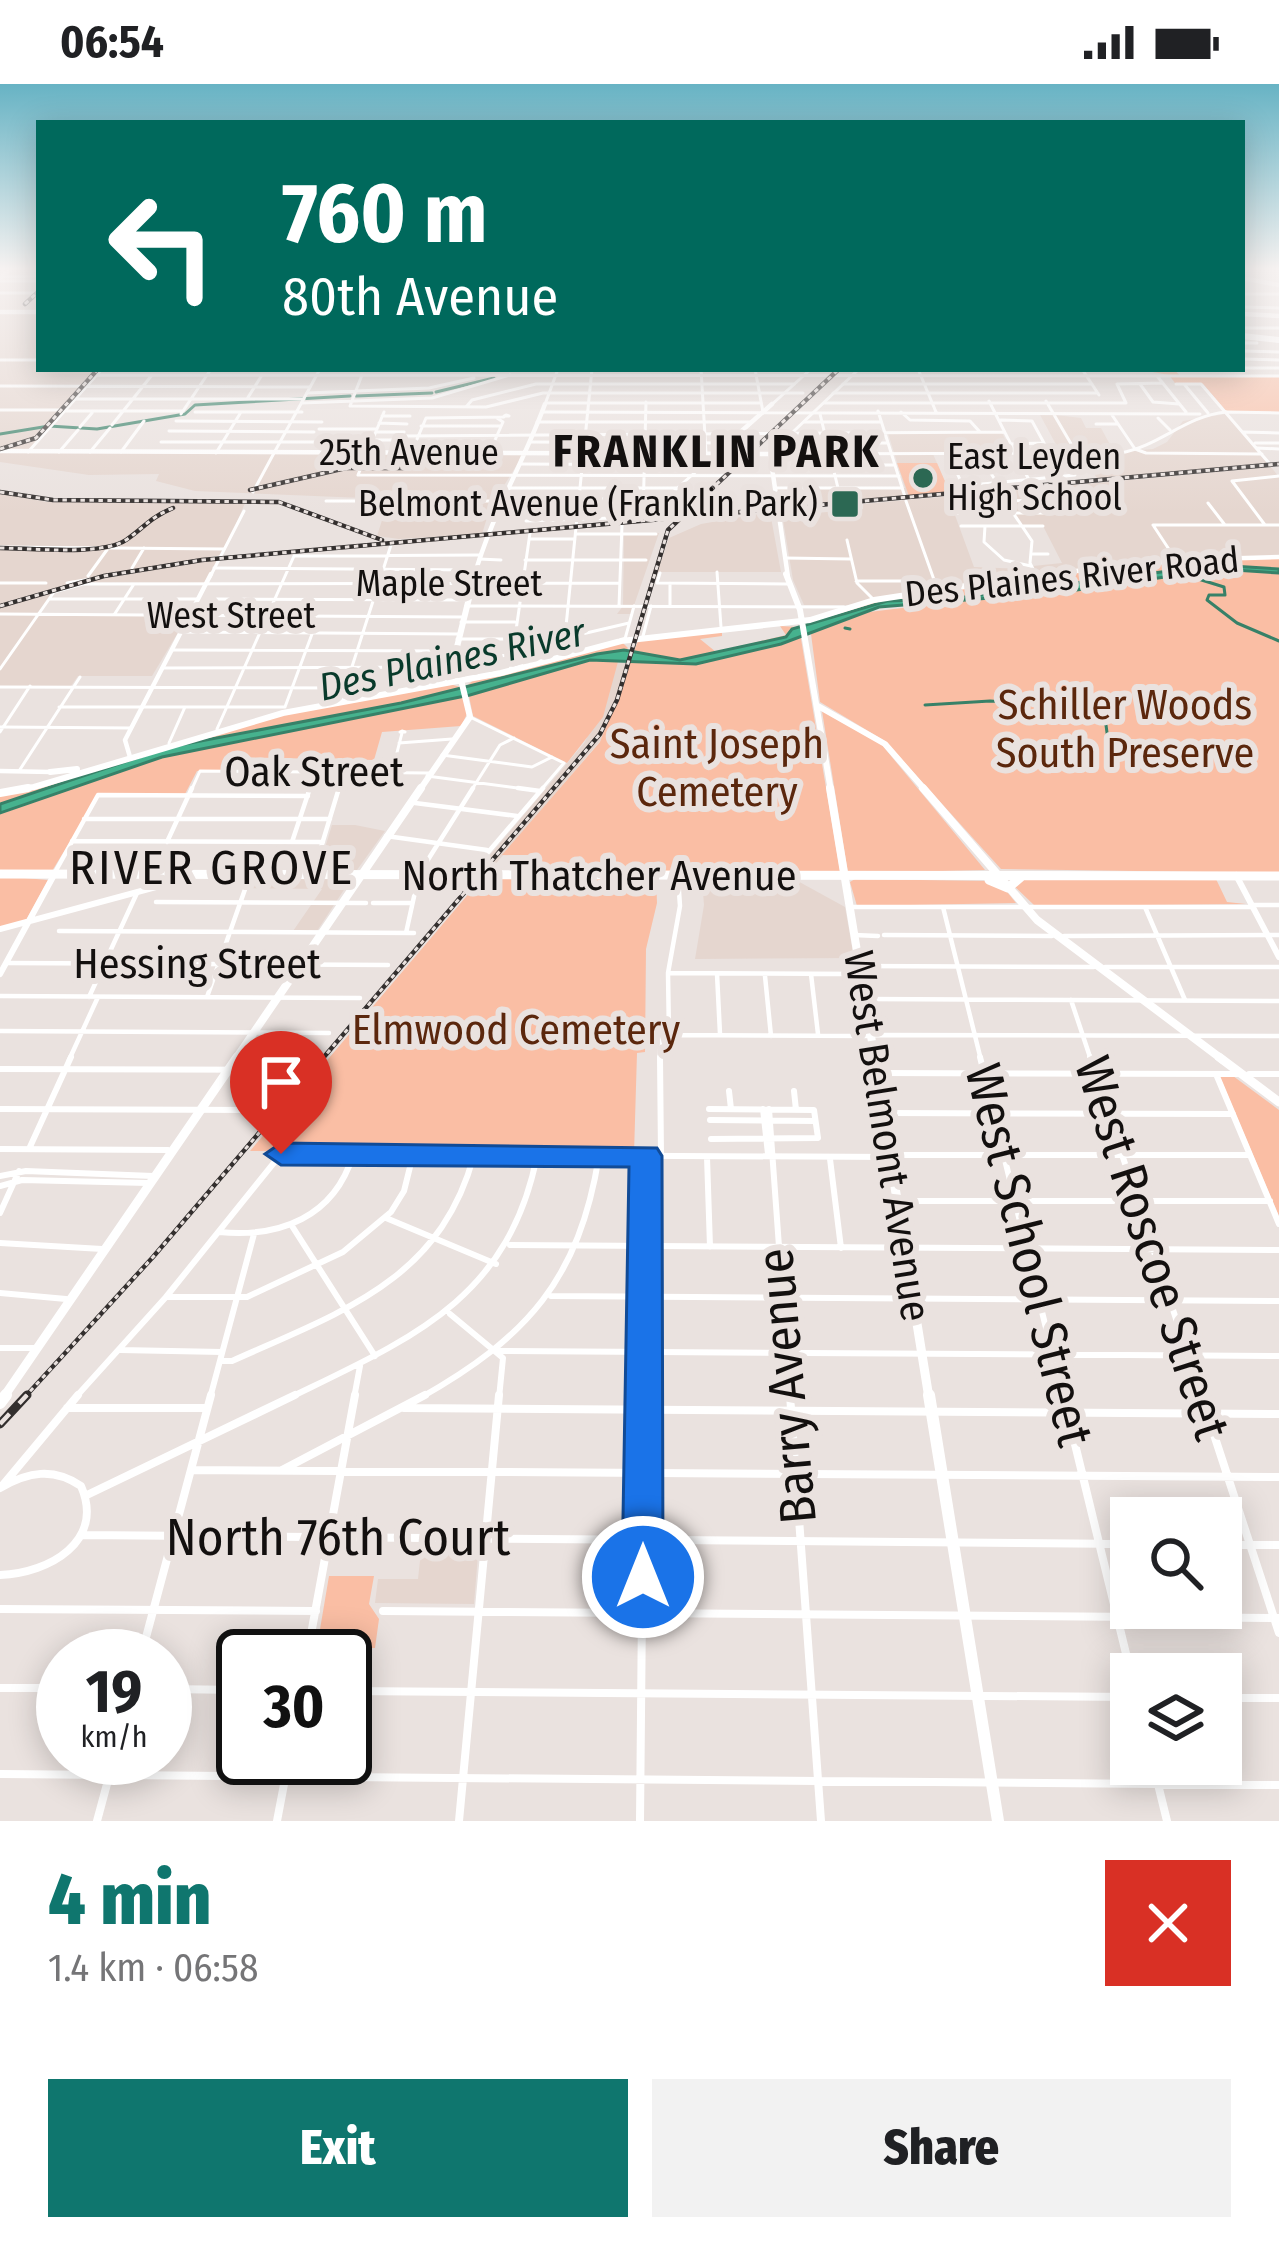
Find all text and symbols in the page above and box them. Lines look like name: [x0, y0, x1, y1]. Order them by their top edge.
text: 06:54: [60, 15, 164, 69]
text: 760 m: [282, 163, 488, 264]
icon: left: [84, 168, 240, 324]
text: 80th Avenue: [282, 265, 558, 329]
district label: FRANKLIN PARK: [553, 425, 881, 479]
street label: 25th Avenue: [319, 431, 499, 475]
place label: East Leyden High School: [947, 435, 1122, 520]
marker: East Leyden High School: [910, 465, 936, 491]
place label: Belmont Avenue (Franklin Park): [358, 482, 818, 526]
marker: Belmont Avenue (Franklin Park): [829, 488, 861, 520]
street label: Des Plaines River Road: [903, 538, 1241, 616]
street label: Maple Street: [356, 562, 542, 606]
street label: West Street: [147, 594, 315, 638]
water label: Des Plaines River: [315, 609, 591, 711]
park label: Schiller Woods South Preserve: [996, 680, 1254, 778]
park label: Saint Joseph Cemetery: [610, 719, 824, 817]
street label: Oak Street: [224, 747, 404, 797]
district label: RIVER GROVE: [69, 839, 355, 897]
street label: North Thatcher Avenue: [402, 851, 796, 901]
street label: Hessing Street: [73, 939, 321, 989]
street label: West Belmont Avenue: [833, 947, 941, 1325]
park label: Elmwood Cemetery: [352, 1005, 680, 1055]
pin: [230, 1031, 332, 1154]
icon: arrive: [248, 1049, 314, 1115]
street label: West Roscoe Street: [1061, 1049, 1243, 1448]
street label: West School Street: [952, 1057, 1107, 1453]
street label: Barry Avenue: [744, 1246, 830, 1526]
map controls: [1110, 1497, 1242, 1785]
button: search: [1110, 1497, 1242, 1629]
street label: North 76th Court: [166, 1507, 510, 1569]
position arrow: [580, 1514, 706, 1640]
speed limit sign: 30: [216, 1629, 372, 1785]
button: layers: [1110, 1653, 1242, 1785]
text: 19: [86, 1656, 142, 1728]
text: km/h: [81, 1719, 147, 1755]
text: 4 min: [48, 1857, 211, 1943]
button: close: [1105, 1860, 1231, 1986]
text: 1.4 km · 06:58: [48, 1945, 258, 1991]
button: Exit: [48, 2079, 628, 2217]
button: Share: [652, 2079, 1231, 2217]

